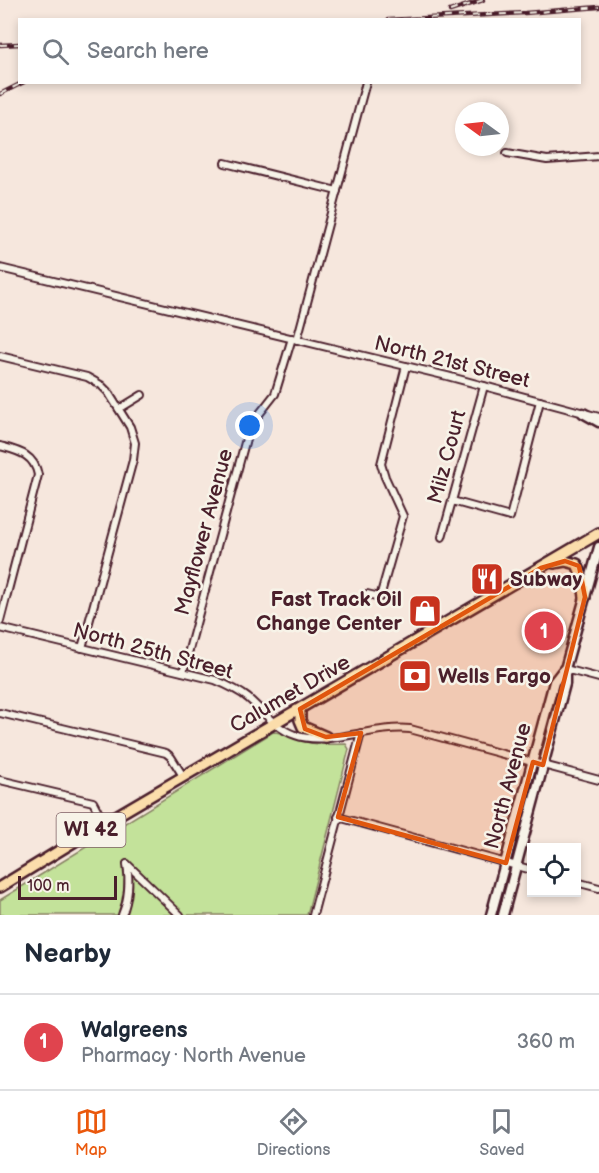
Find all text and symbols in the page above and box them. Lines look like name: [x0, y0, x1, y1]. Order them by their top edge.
search box: [18, 18, 581, 84]
icon: search: [39, 35, 72, 68]
text: Search here: [87, 38, 209, 65]
north arrow: [455, 102, 509, 156]
street label: North 21st Street: [372, 331, 533, 394]
street label: Milz Court: [422, 407, 472, 507]
your location: [235, 411, 264, 440]
street label: Mayflower Avenue: [170, 446, 238, 618]
restaurant icon: Subway: [469, 561, 505, 597]
place label: Subway: [510, 567, 582, 592]
place label: Fast Track Oil Change Center: [256, 587, 403, 636]
shop icon: Fast Track Oil Change Center: [407, 593, 443, 629]
pin: 1: [524, 608, 564, 654]
street label: North 25th Street: [70, 618, 236, 685]
street label: Calumet Drive: [226, 650, 354, 738]
bank icon: Wells Fargo: [397, 658, 433, 694]
place label: Wells Fargo: [438, 664, 551, 689]
street label: North Avenue: [479, 720, 537, 852]
road number: WI 42: [56, 813, 125, 847]
map controls: [527, 843, 581, 897]
button: locate: [527, 843, 581, 897]
scale bar: [18, 873, 117, 900]
text: 100 m: [27, 877, 70, 896]
text: Nearby: [24, 939, 111, 970]
text: Walgreens: [81, 1017, 187, 1044]
text: 1: [39, 1030, 48, 1054]
text: 360 m: [517, 1030, 575, 1054]
text: Pharmacy · North Avenue: [81, 1044, 306, 1068]
tab: Map: [75, 1105, 108, 1160]
tab: Directions: [257, 1105, 330, 1160]
tab: Saved: [479, 1105, 524, 1160]

